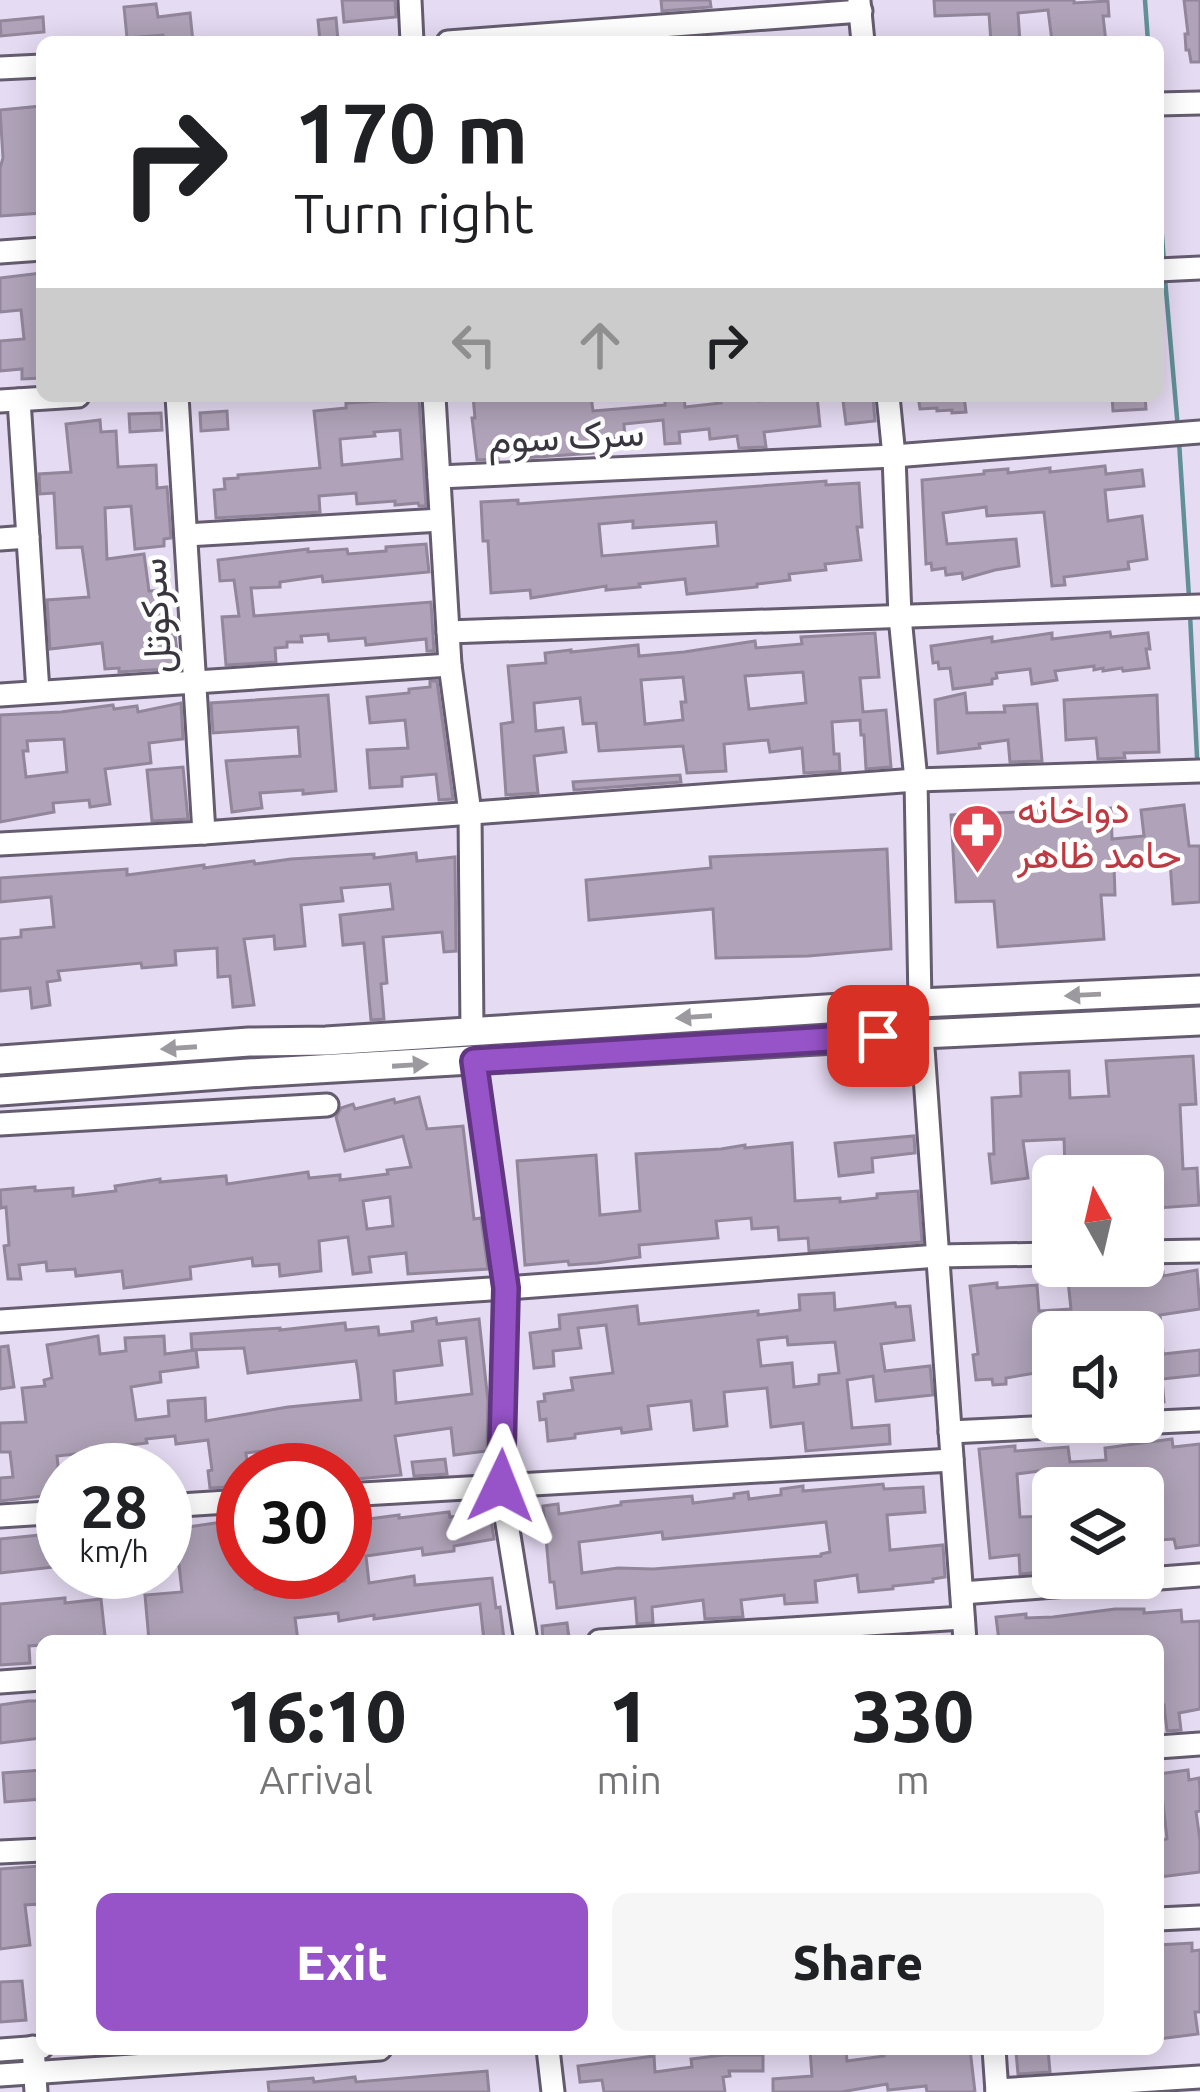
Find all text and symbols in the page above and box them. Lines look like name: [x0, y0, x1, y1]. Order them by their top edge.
icon: right: [96, 84, 252, 240]
text: 170 m: [294, 85, 528, 179]
text: Turn right: [294, 183, 534, 243]
icon: left: [441, 312, 507, 378]
icon: ahead: [567, 312, 633, 378]
icon: right: [693, 312, 759, 378]
street label: سرک سوم: [487, 409, 646, 466]
street label: سرکوتل: [129, 557, 182, 675]
place label: دواخانه حامد ظاهر: [1016, 787, 1182, 879]
pharmacy icon: دواخانه حامد ظاهر: [950, 802, 1006, 876]
pin: [827, 985, 929, 1087]
one-way arrow: [1063, 986, 1101, 1005]
icon: arrive: [845, 1003, 911, 1069]
one-way arrow: [675, 1008, 712, 1027]
one-way arrow: [160, 1038, 197, 1057]
one-way arrow: [392, 1055, 430, 1074]
north arrow: [1032, 1155, 1164, 1287]
map controls: [1032, 1155, 1164, 1599]
button: sound: [1032, 1311, 1164, 1443]
position arrow: [438, 1423, 564, 1549]
speed limit sign: 30: [216, 1443, 372, 1599]
button: layers: [1032, 1467, 1164, 1599]
text: 28: [80, 1472, 148, 1539]
text: km/h: [79, 1534, 149, 1568]
text: 16:10: [226, 1675, 406, 1756]
text: 1: [609, 1675, 649, 1756]
text: 330: [852, 1675, 974, 1756]
text: Arrival: [259, 1758, 373, 1801]
text: min: [596, 1758, 662, 1801]
text: m: [896, 1758, 930, 1801]
button: Exit: [96, 1893, 588, 2031]
button: Share: [612, 1893, 1104, 2031]

